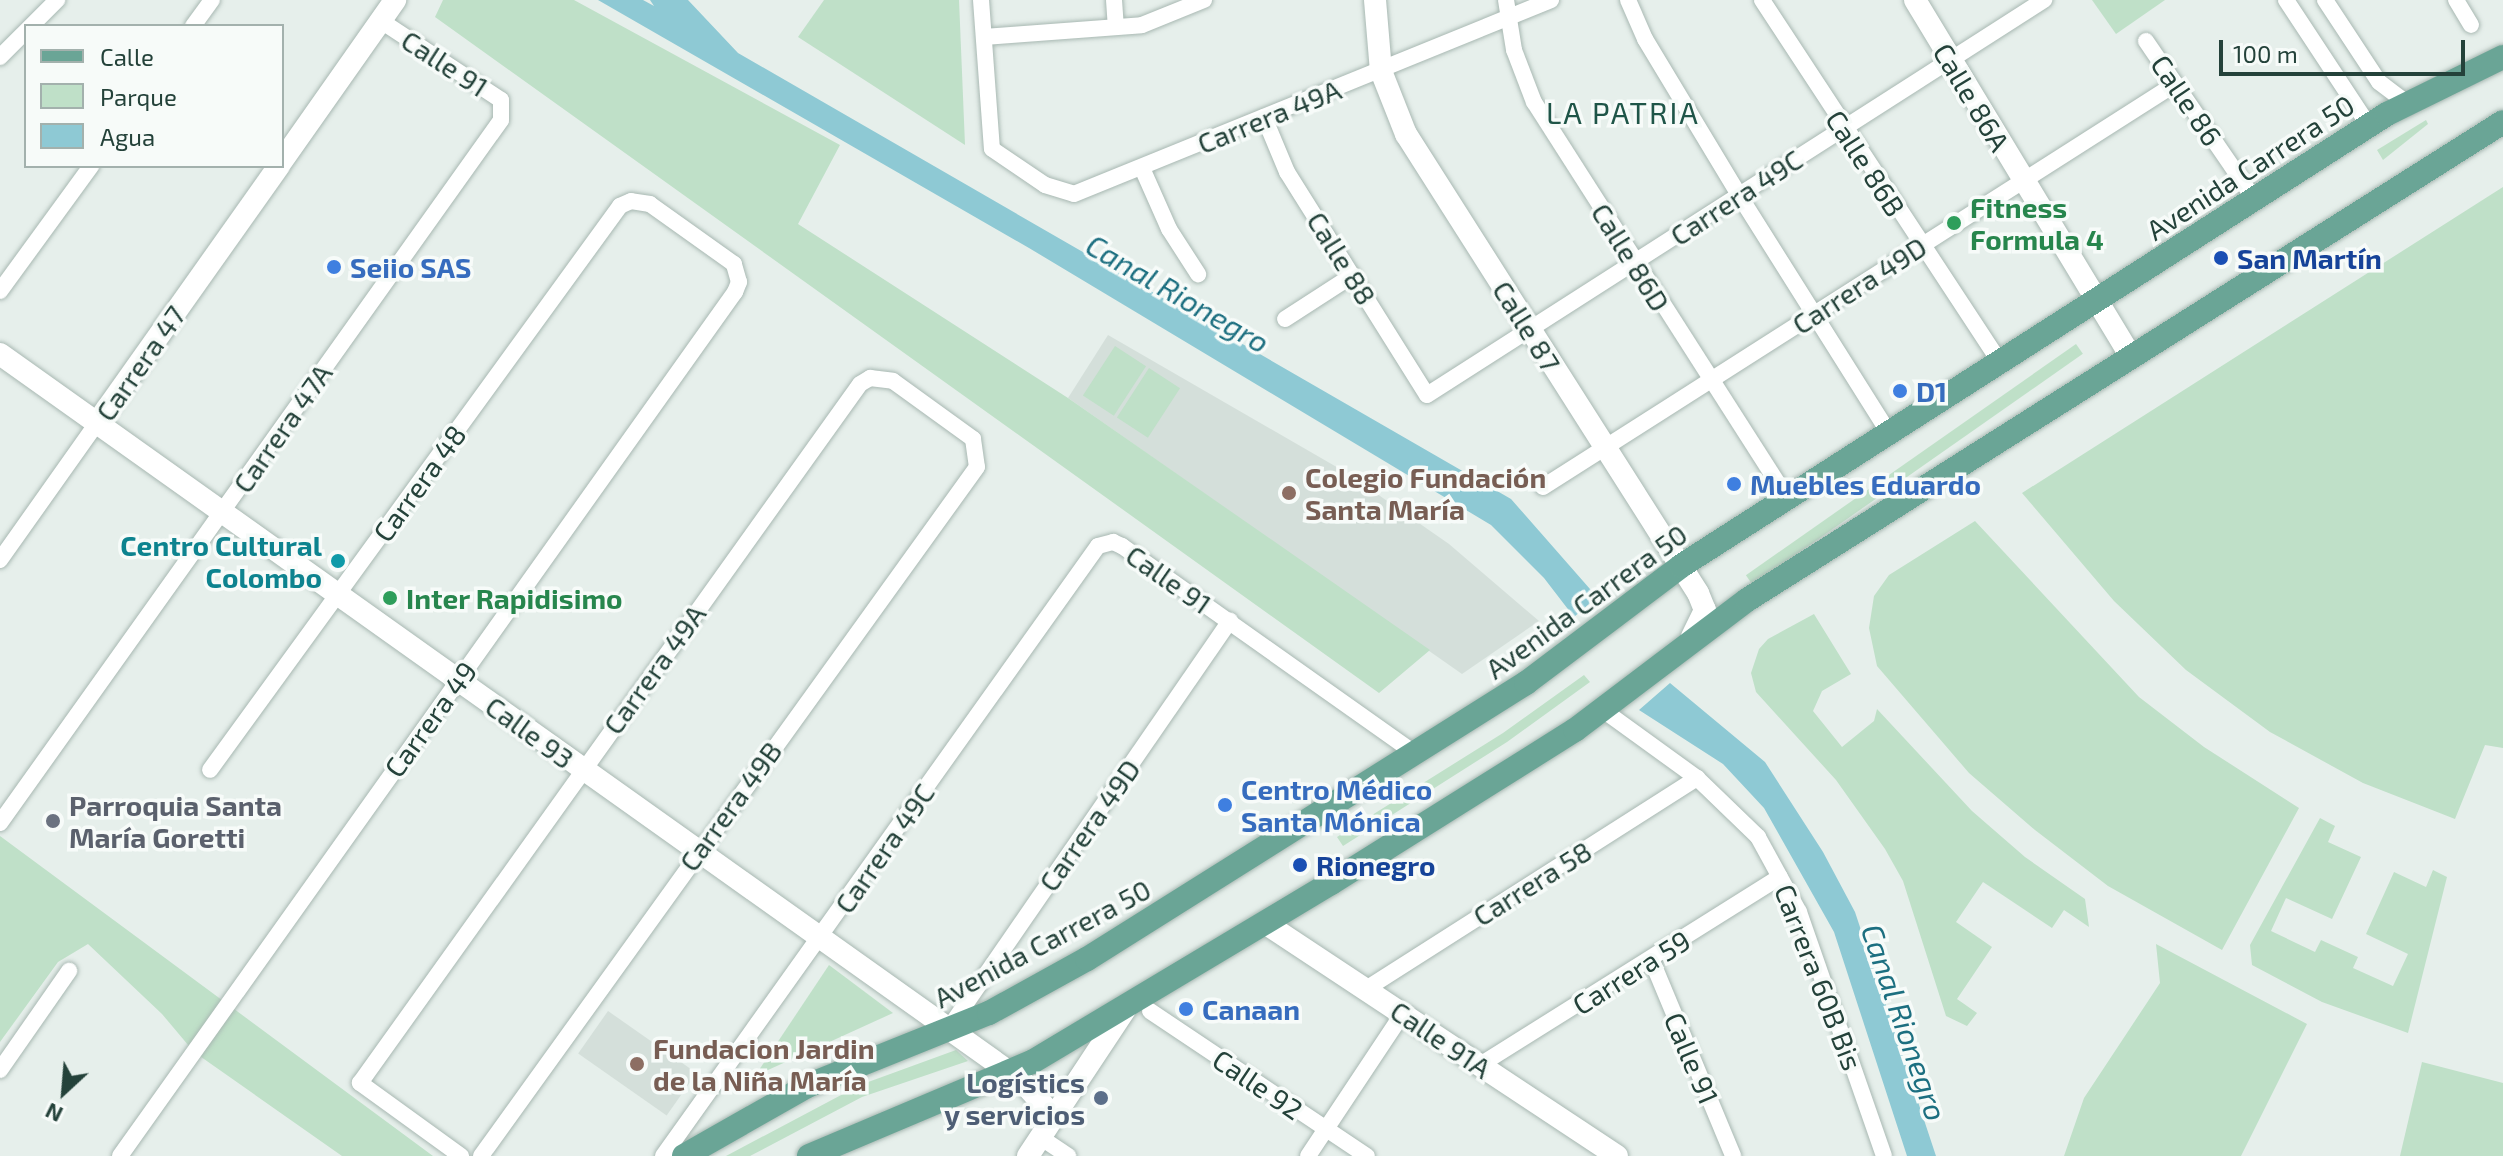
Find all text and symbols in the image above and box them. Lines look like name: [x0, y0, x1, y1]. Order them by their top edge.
street label: Calle 91: [395, 23, 495, 103]
legend: [24, 24, 284, 168]
scale bar: [2223, 24, 2469, 74]
street label: Calle 86A: [1927, 37, 2017, 157]
text: 100 m: [2233, 39, 2298, 68]
text: Calle: [100, 42, 154, 71]
street label: Calle 86: [2144, 48, 2230, 152]
street label: Carrera 49A: [1192, 72, 1346, 160]
text: Parque: [100, 82, 177, 111]
street label: Avenida Carrera 50: [2140, 87, 2360, 247]
district label: LA PATRIA: [1546, 94, 1700, 130]
street label: Calle 86B: [1819, 104, 1913, 222]
text: Agua: [100, 122, 155, 151]
street label: Carrera 49C: [1664, 142, 1808, 252]
place label: Fitness Formula 4: [1970, 190, 2104, 256]
street label: Calle 86D: [1585, 197, 1677, 317]
street label: Calle 88: [1300, 205, 1384, 311]
marker: Fitness Formula 4: [1945, 214, 1963, 232]
water label: Canal Rionegro: [1080, 226, 1276, 360]
street label: Carrera 49D: [1786, 229, 1932, 341]
place label: San Martín: [2237, 241, 2382, 275]
marker: San Martín: [2212, 249, 2230, 267]
place label: Seiio SAS: [350, 250, 471, 284]
marker: Seiio SAS: [325, 258, 343, 276]
street label: Calle 87: [1486, 274, 1568, 378]
street label: Carrera 47: [88, 299, 192, 427]
street label: Carrera 47A: [225, 357, 339, 499]
place label: D1: [1916, 374, 1947, 408]
marker: D1: [1891, 382, 1909, 400]
street label: Carrera 48: [366, 418, 472, 548]
place label: Colegio Fundación Santa María: [1305, 460, 1546, 526]
place label: Muebles Eduardo: [1750, 467, 1981, 501]
marker: Muebles Eduardo: [1725, 475, 1743, 493]
marker: Colegio Fundación Santa María: [1280, 484, 1298, 502]
street label: Avenida Carrera 50: [1479, 517, 1693, 685]
place label: Centro Cultural Colombo: [120, 528, 322, 594]
street label: Calle 91: [1120, 538, 1218, 620]
marker: Centro Cultural Colombo: [329, 552, 347, 570]
place label: Inter Rapidisimo: [406, 581, 623, 615]
marker: Inter Rapidisimo: [381, 589, 399, 607]
street label: Carrera 49A: [596, 598, 712, 740]
street label: Carrera 49: [377, 655, 483, 783]
street label: Calle 93: [479, 689, 581, 775]
street label: Carrera 49B: [672, 735, 788, 877]
street label: Carrera 49D: [1031, 753, 1147, 897]
place label: Centro Médico Santa Mónica: [1241, 772, 1432, 838]
street label: Carrera 49C: [827, 777, 941, 919]
place label: Parroquia Santa María Goretti: [69, 788, 282, 854]
marker: Centro Médico Santa Mónica: [1216, 796, 1234, 814]
marker: Parroquia Santa María Goretti: [44, 812, 62, 830]
street label: Carrera 58: [1467, 833, 1597, 933]
place label: Rionegro: [1316, 848, 1435, 882]
marker: Rionegro: [1291, 856, 1309, 874]
street label: Avenida Carrera 50: [928, 872, 1156, 1014]
street label: Carrera 60B Bis: [1768, 879, 1870, 1075]
water label: Canal Rionegro: [1854, 919, 1956, 1125]
street label: Carrera 59: [1566, 923, 1696, 1021]
place label: Canaan: [1202, 992, 1300, 1026]
street label: Calle 91A: [1384, 993, 1498, 1085]
marker: Canaan: [1177, 1000, 1195, 1018]
street label: Calle 91: [1658, 1007, 1726, 1109]
place label: Fundacion Jardin de la Niña María: [653, 1031, 875, 1097]
street label: Calle 92: [1207, 1042, 1309, 1126]
north arrow: [24, 1052, 104, 1132]
marker: Fundacion Jardin de la Niña María: [628, 1055, 646, 1073]
place label: Logístics y servicios: [944, 1065, 1085, 1131]
marker: Logístics y servicios: [1092, 1089, 1110, 1107]
text: N: [41, 1098, 66, 1129]

